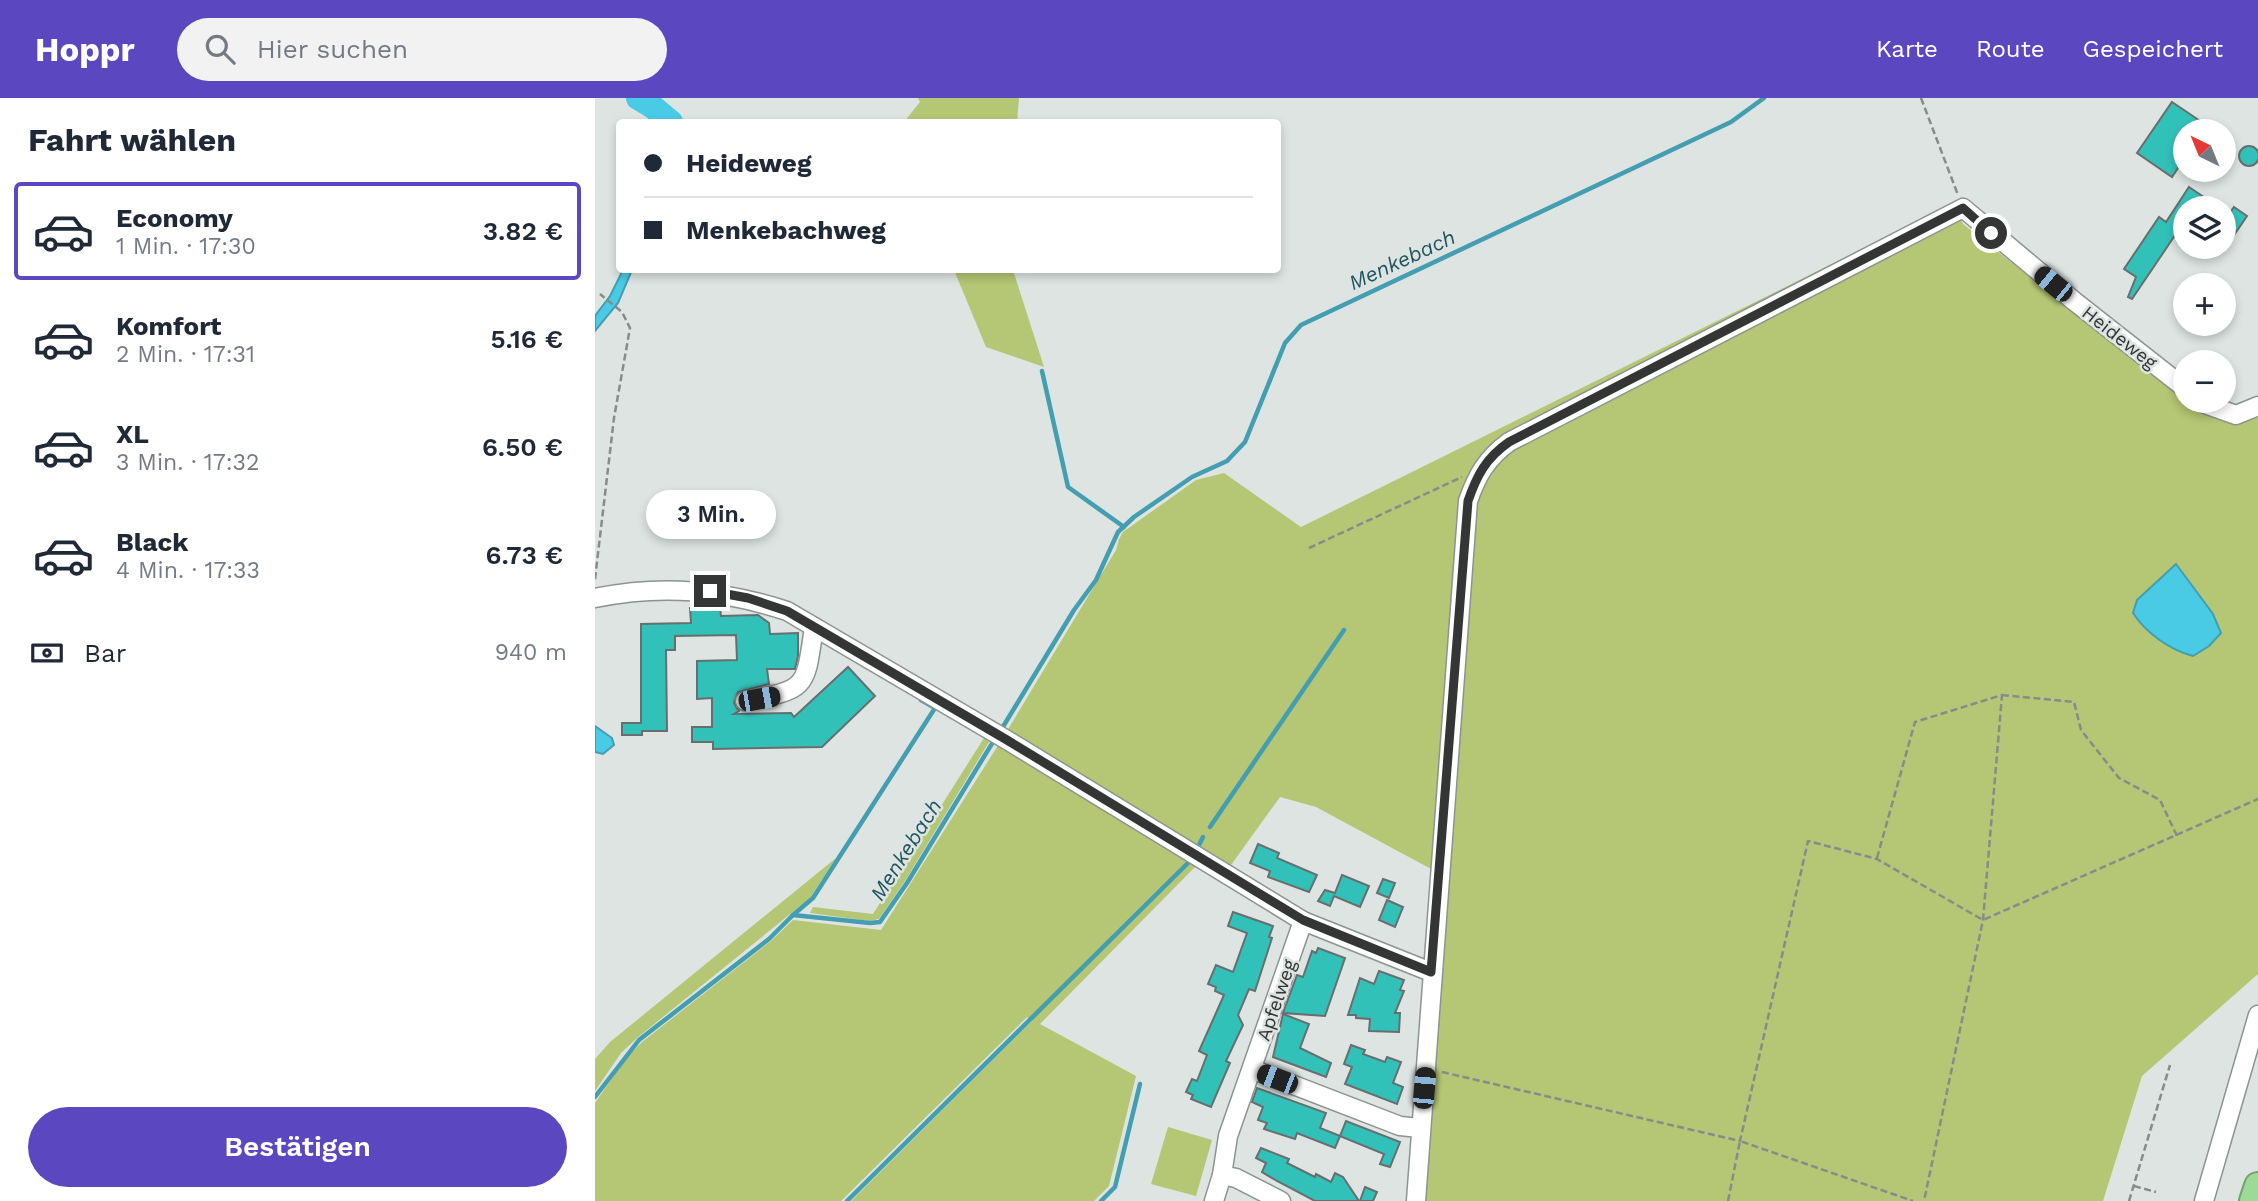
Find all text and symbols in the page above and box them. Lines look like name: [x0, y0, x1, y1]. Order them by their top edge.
search box: [177, 18, 667, 81]
text: Hoppr: [35, 30, 135, 69]
icon: search: [201, 30, 239, 68]
text: Hier suchen: [257, 34, 408, 64]
text: Karte: [1876, 35, 1938, 63]
text: Route: [1976, 35, 2045, 63]
text: Gespeichert: [2083, 35, 2223, 63]
north arrow: [2173, 119, 2237, 182]
map controls: [2173, 119, 2236, 413]
text: Fahrt wählen: [28, 121, 236, 159]
text: Heideweg: [686, 148, 812, 178]
button: layers: [2173, 196, 2236, 259]
icon: car: [32, 200, 95, 263]
text: Economy: [116, 203, 233, 233]
text: Menkebachweg: [686, 215, 886, 245]
text: 3.82 €: [483, 216, 563, 246]
route start: [1975, 217, 2007, 249]
water label: Menkebach: [1345, 224, 1459, 295]
text: 1 Min. · 17:30: [116, 233, 256, 260]
car: [2031, 263, 2076, 305]
button: +: [2173, 273, 2236, 336]
street label: Heideweg: [2077, 301, 2163, 374]
icon: car: [32, 308, 95, 371]
text: Komfort: [116, 311, 221, 341]
text: 5.16 €: [490, 324, 563, 354]
text: 2 Min. · 17:31: [116, 341, 255, 368]
button: −: [2173, 350, 2236, 413]
icon: car: [32, 416, 95, 479]
text: XL: [116, 419, 149, 449]
text: 6.50 €: [482, 432, 563, 462]
text: 3 Min. · 17:32: [116, 449, 259, 476]
callout: 3 Min.: [645, 490, 775, 538]
text: 3 Min.: [677, 501, 745, 528]
icon: car: [32, 524, 95, 587]
text: Black: [116, 527, 188, 557]
text: 6.73 €: [486, 540, 563, 570]
text: 4 Min. · 17:33: [116, 557, 260, 584]
route end: [694, 575, 726, 607]
icon: cash: [28, 634, 66, 672]
text: Bar: [84, 638, 126, 668]
text: 940 m: [495, 639, 567, 666]
car: [737, 685, 782, 713]
water label: Menkebach: [865, 794, 947, 905]
street label: Apfelweg: [1252, 956, 1301, 1044]
car: [1254, 1062, 1301, 1096]
car: [1412, 1066, 1437, 1110]
button: Bestätigen: [28, 1107, 567, 1187]

